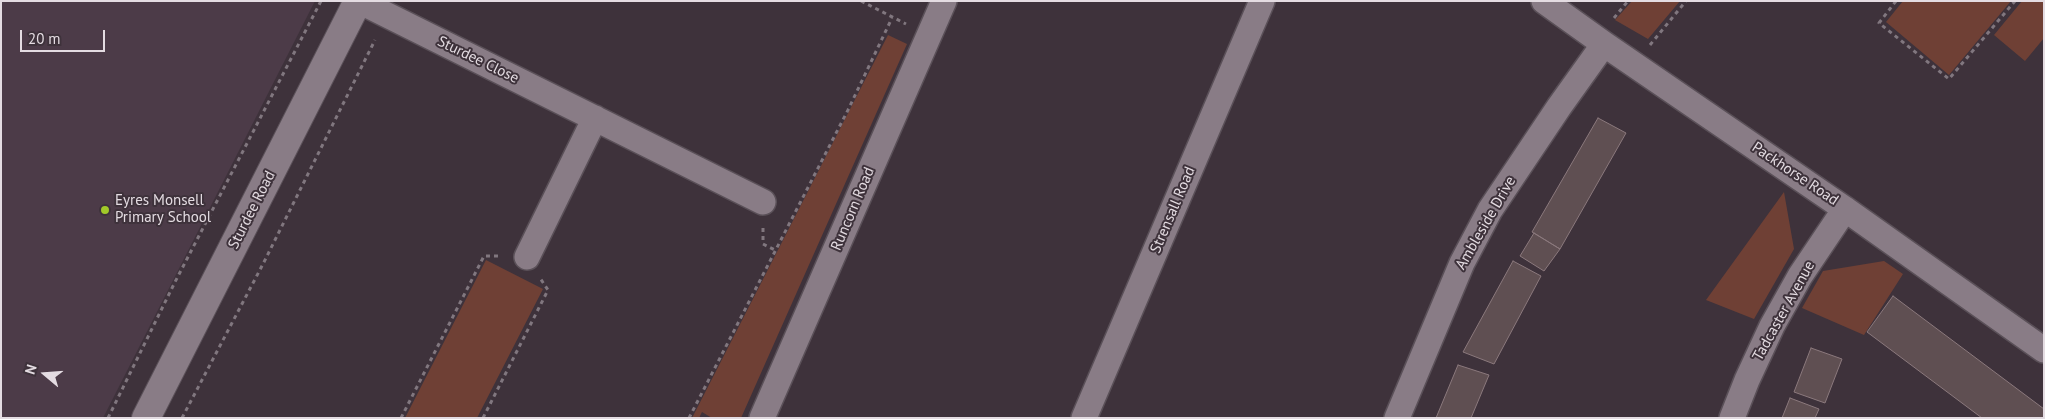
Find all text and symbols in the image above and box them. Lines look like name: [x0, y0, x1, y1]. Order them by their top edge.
scale bar: [22, 20, 108, 52]
text: 20 m: [28, 29, 61, 48]
street label: Sturdee Close: [434, 33, 522, 87]
street label: Packhorse Road: [1748, 138, 1842, 210]
street label: Strensall Road: [1147, 164, 1199, 256]
street label: Runcorn Road: [827, 165, 879, 253]
street label: Sturdee Road: [225, 168, 279, 252]
street label: Ambleside Drive: [1452, 173, 1520, 273]
place label: Eyres Monsell Primary School: [115, 192, 211, 227]
marker: Eyres Monsell Primary School: [99, 204, 111, 216]
street label: Tadcaster Avenue: [1749, 258, 1819, 364]
north arrow: [20, 349, 70, 399]
text: N: [21, 362, 41, 377]

